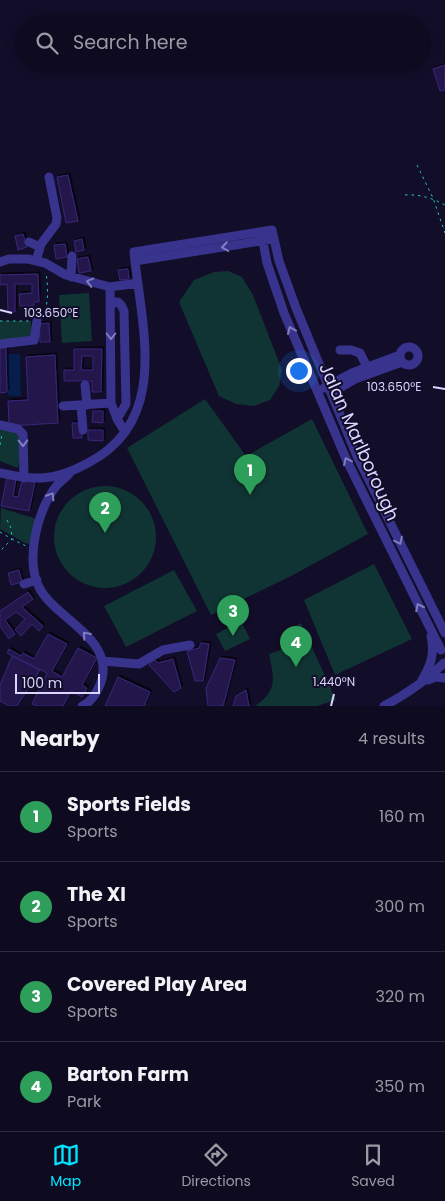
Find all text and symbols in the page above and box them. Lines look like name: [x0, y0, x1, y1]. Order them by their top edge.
search box: [15, 15, 430, 70]
icon: search: [33, 29, 61, 57]
text: Search here: [73, 29, 187, 56]
one-way arrow: [221, 241, 230, 251]
one-way arrow: [85, 277, 94, 288]
text: 103.650°E: [24, 304, 78, 321]
one-way arrow: [287, 326, 298, 335]
one-way arrow: [106, 332, 116, 340]
your location: [286, 358, 312, 384]
street label: Jalan Marlborough: [313, 359, 406, 525]
text: 103.650°E: [367, 378, 421, 395]
one-way arrow: [18, 440, 28, 447]
pin: 1: [234, 454, 266, 495]
one-way arrow: [343, 457, 354, 466]
one-way arrow: [44, 492, 54, 501]
pin: 2: [89, 492, 121, 533]
one-way arrow: [393, 536, 403, 545]
pin: 3: [217, 595, 249, 636]
one-way arrow: [415, 603, 425, 612]
pin: 4: [280, 626, 312, 667]
one-way arrow: [83, 631, 92, 640]
scale bar: [15, 671, 100, 694]
text: 100 m: [22, 673, 62, 693]
text: 1.440°N: [313, 673, 355, 690]
text: Nearby: [20, 724, 100, 753]
text: 4 results: [358, 727, 425, 750]
text: Sports Fields: [67, 791, 191, 818]
text: 1: [33, 805, 39, 828]
text: 160 m: [379, 805, 425, 828]
text: Sports: [67, 820, 118, 843]
text: The XI: [67, 881, 126, 908]
text: 2: [31, 895, 41, 918]
text: 300 m: [375, 895, 425, 918]
text: Sports: [67, 910, 118, 933]
text: Covered Play Area: [67, 971, 247, 998]
text: 3: [31, 985, 41, 1008]
text: 320 m: [376, 985, 425, 1008]
text: Sports: [67, 1000, 118, 1023]
text: Barton Farm: [67, 1061, 189, 1088]
text: 4: [31, 1075, 41, 1098]
text: 350 m: [375, 1075, 425, 1098]
text: Park: [67, 1090, 101, 1113]
tab: Map: [50, 1141, 81, 1192]
tab: Directions: [181, 1141, 251, 1192]
tab: Saved: [351, 1141, 395, 1192]

